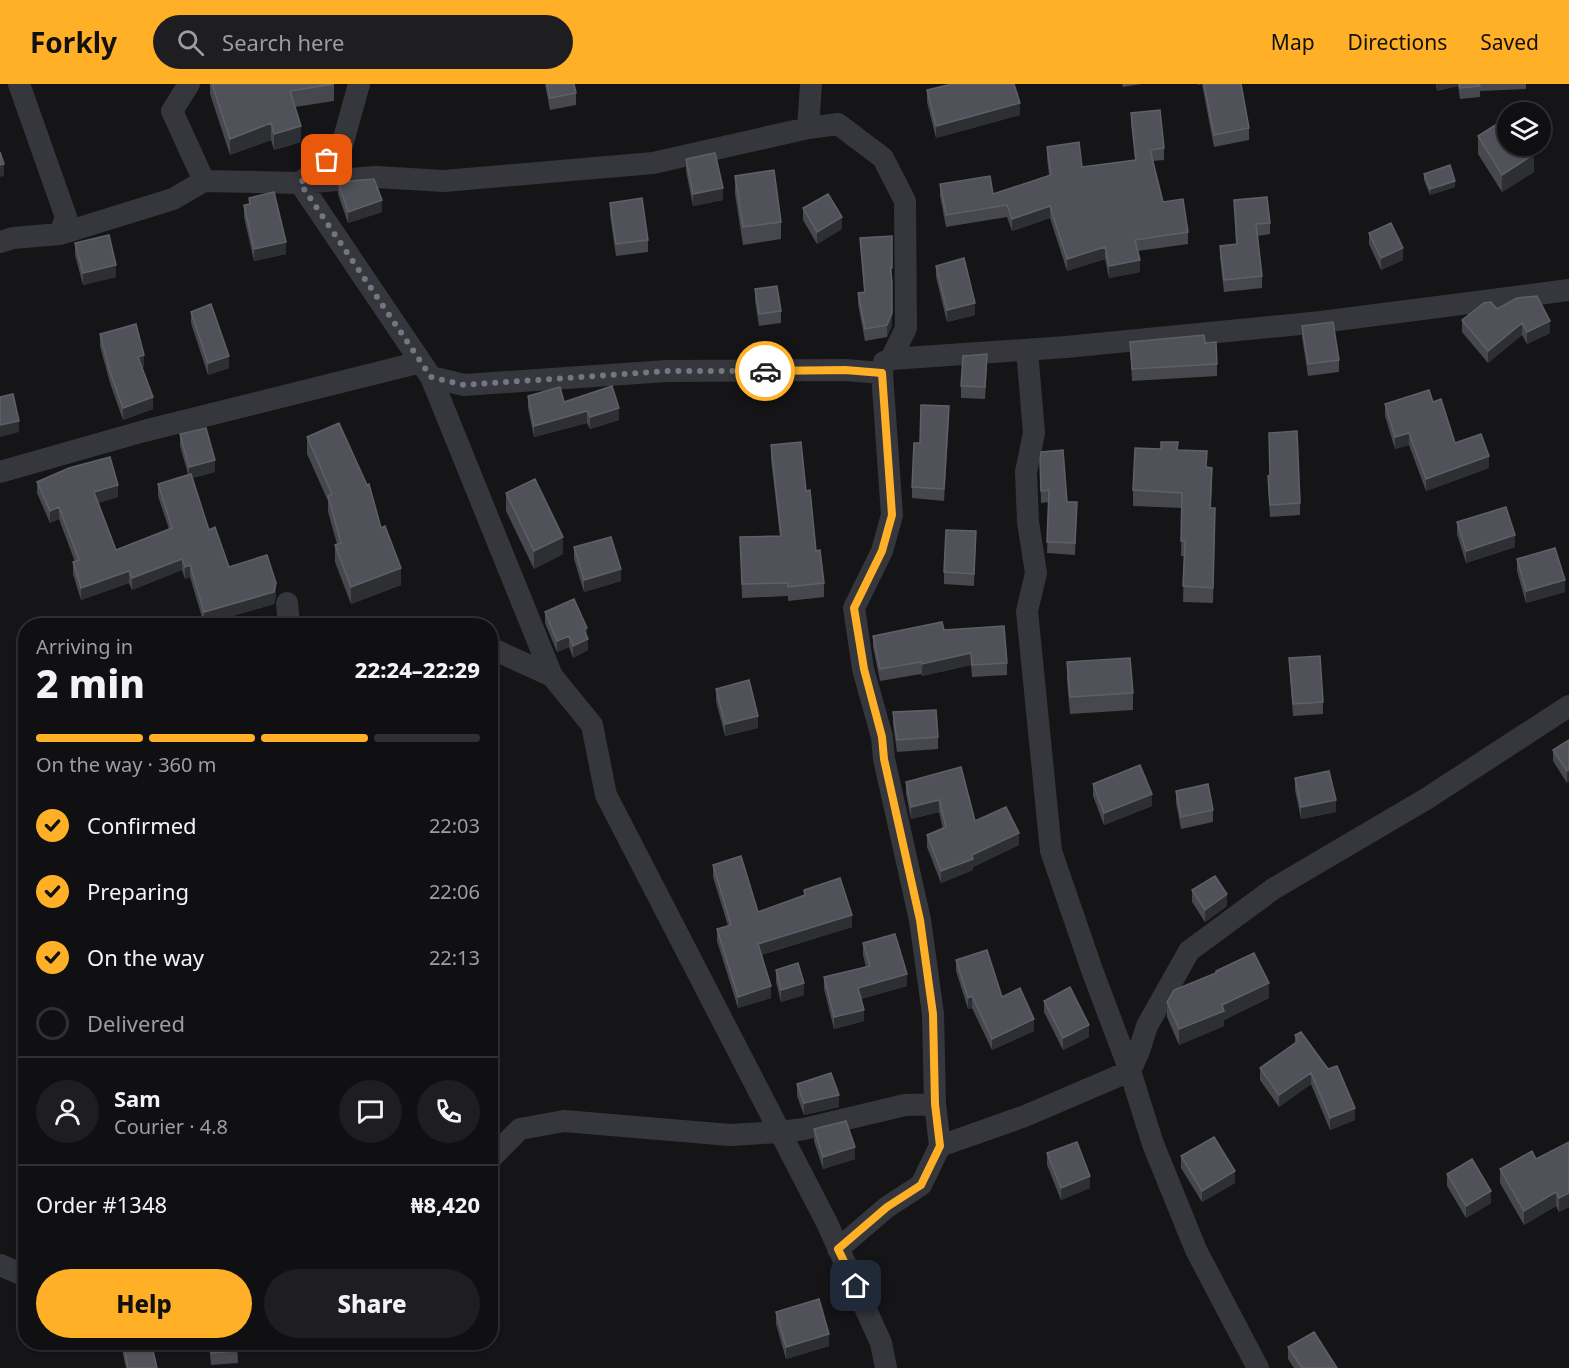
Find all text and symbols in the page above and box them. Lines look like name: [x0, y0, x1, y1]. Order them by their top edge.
search box: [153, 15, 573, 69]
text: Forkly: [30, 23, 117, 61]
icon: search: [174, 26, 207, 59]
text: Search here: [222, 27, 345, 57]
text: Map: [1271, 28, 1315, 56]
text: Directions: [1348, 28, 1447, 56]
text: Saved: [1480, 28, 1539, 56]
map controls: [1497, 102, 1551, 156]
button: layers: [1497, 102, 1551, 156]
pin: [301, 134, 352, 185]
icon: bag: [310, 143, 343, 176]
courier: [735, 341, 795, 401]
icon: car: [749, 355, 782, 388]
text: Arriving in: [36, 633, 133, 660]
text: 22:24–22:29: [355, 654, 480, 684]
text: 2 min: [36, 656, 145, 709]
text: On the way · 360 m: [36, 751, 216, 778]
icon: check: [36, 809, 69, 842]
text: Confirmed: [87, 810, 197, 840]
text: 22:03: [429, 812, 480, 839]
icon: check: [36, 875, 69, 908]
text: Preparing: [87, 876, 189, 906]
text: 22:06: [429, 878, 480, 905]
icon: check: [36, 941, 69, 974]
text: On the way: [87, 942, 204, 972]
text: 22:13: [429, 944, 480, 971]
text: Delivered: [87, 1008, 185, 1038]
button: person: [36, 1080, 99, 1143]
button: chat: [339, 1080, 402, 1143]
button: phone: [417, 1080, 480, 1143]
text: Sam: [114, 1083, 161, 1113]
text: Courier · 4.8: [114, 1113, 228, 1140]
text: Order #1348: [36, 1189, 167, 1219]
text: ₦8,420: [411, 1189, 480, 1219]
pin: [830, 1260, 881, 1311]
button: Help: [36, 1269, 252, 1338]
button: Share: [264, 1269, 480, 1338]
icon: home: [839, 1269, 872, 1302]

